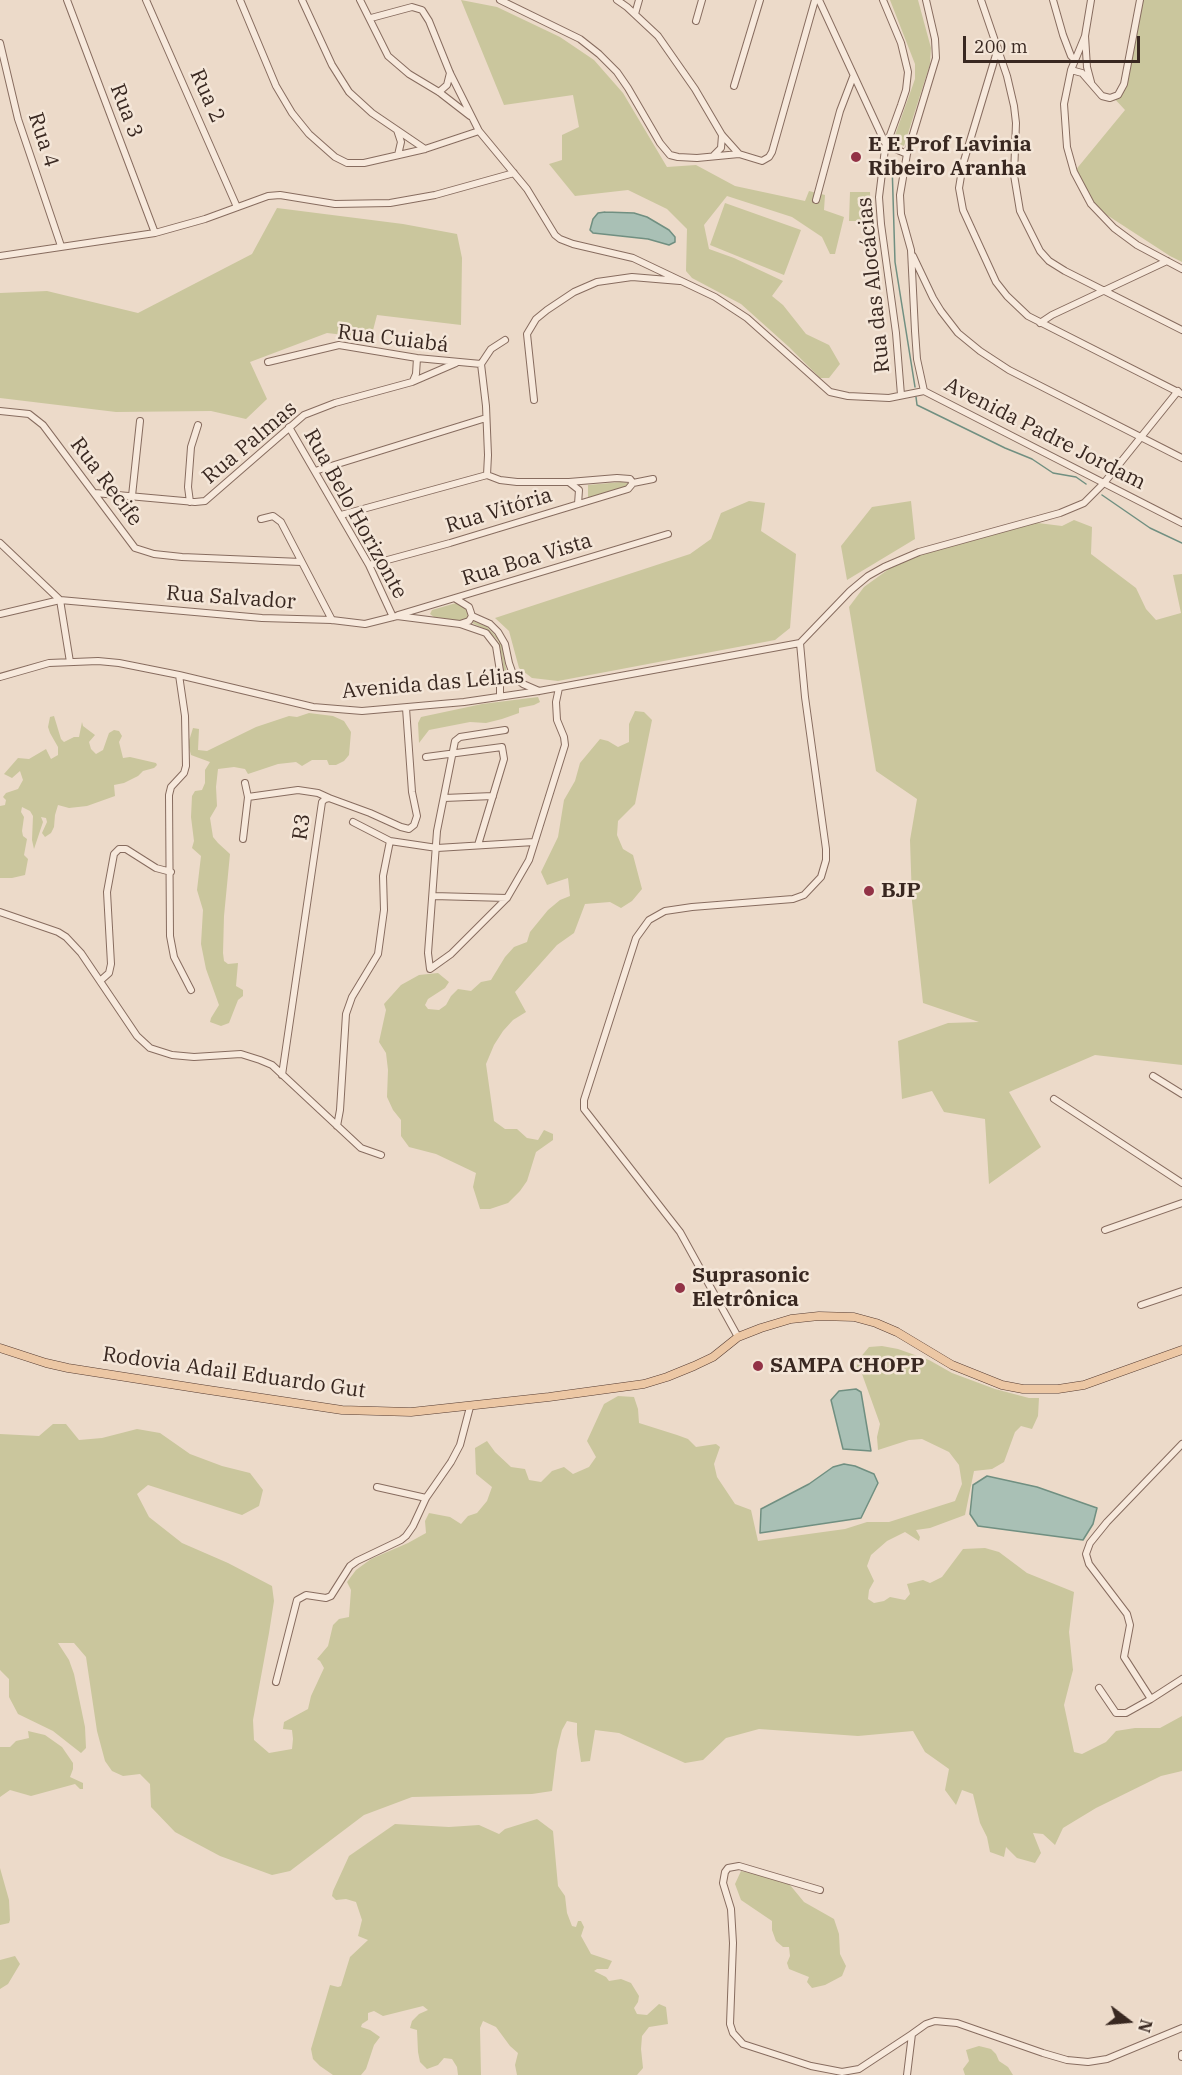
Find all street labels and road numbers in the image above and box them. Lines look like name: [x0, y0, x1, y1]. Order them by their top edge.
street label: Rua 2: [184, 65, 230, 127]
street label: Rua 3: [104, 80, 148, 142]
street label: Rua 4: [22, 110, 64, 170]
street label: Rua das Alocácias: [852, 196, 896, 374]
street label: Rua Cuiabá: [336, 320, 450, 358]
street label: Avenida Padre Jordam: [940, 372, 1150, 496]
street label: Rua Palmas: [198, 396, 302, 490]
street label: Rua Belo Horizonte: [298, 425, 412, 603]
street label: Rua Recife: [65, 433, 147, 531]
street label: Rua Vitória: [443, 483, 555, 539]
street label: Rua Boa Vista: [459, 528, 595, 592]
street label: Rua Salvador: [165, 581, 297, 615]
street label: Avenida das Lélias: [341, 663, 525, 705]
street label: R3: [288, 812, 316, 842]
street label: Rodovia Adail Eduardo Gut: [101, 1342, 367, 1404]

